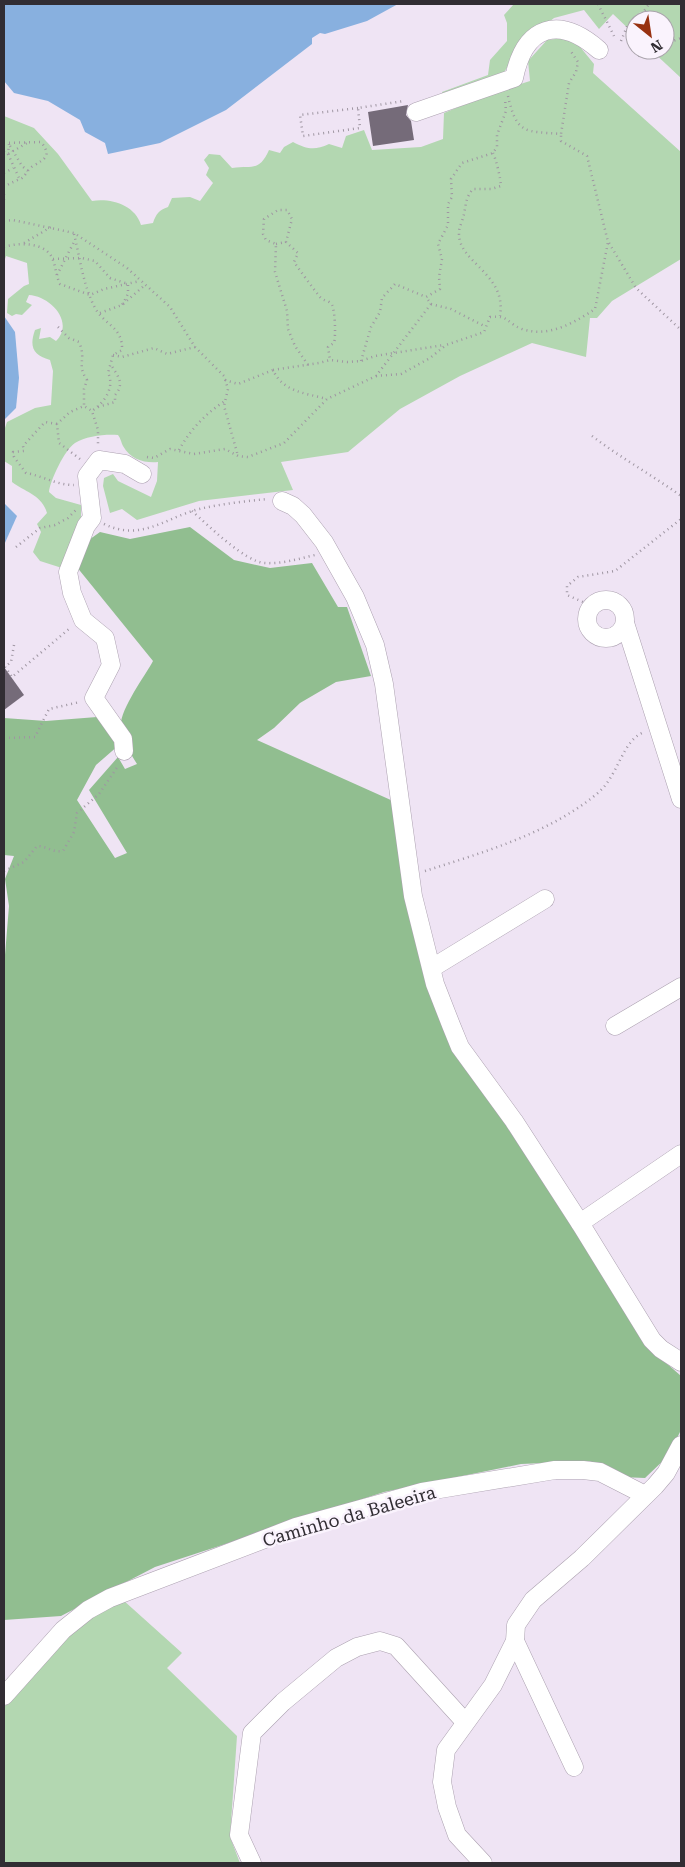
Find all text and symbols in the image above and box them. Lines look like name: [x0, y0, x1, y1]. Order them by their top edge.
north arrow: [625, 10, 675, 60]
text: N: [648, 37, 665, 56]
street label: Caminho da Baleeira: [260, 1481, 438, 1551]

